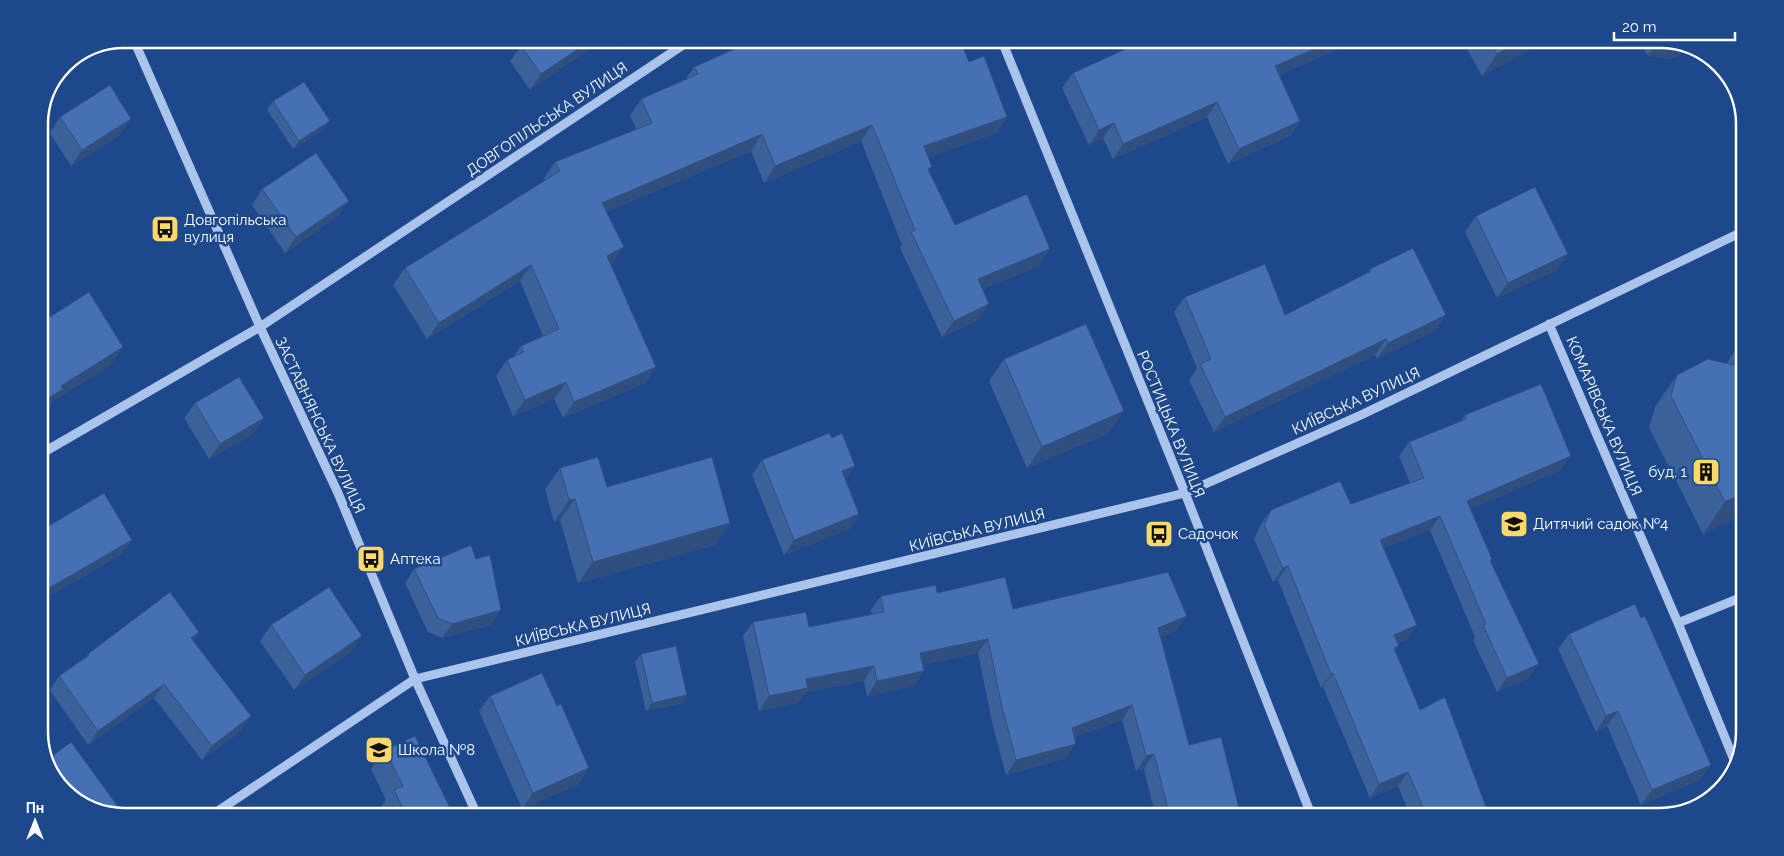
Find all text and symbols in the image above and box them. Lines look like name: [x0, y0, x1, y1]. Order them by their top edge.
scale bar: [1614, 10, 1735, 42]
text: 20 m: [1622, 18, 1657, 36]
street label: ДОВГОПІЛЬСЬКА ВУЛИЦЯ: [463, 58, 631, 180]
place label: Довгопільська вулиця: [184, 211, 286, 246]
bus stop icon: Довгопільська вулиця: [150, 214, 180, 244]
street label: ЗАСТАВНЯНСЬКА ВУЛИЦЯ: [271, 334, 369, 516]
street label: КОМАРІВСЬКА ВУЛИЦЯ: [1562, 334, 1646, 498]
street label: РОСТИЦЬКА ВУЛИЦЯ: [1133, 348, 1209, 500]
street label: КИЇВСЬКА ВУЛИЦЯ: [1289, 363, 1423, 439]
building icon: буд. 1: [1691, 457, 1721, 487]
place label: буд. 1: [1648, 463, 1688, 481]
street label: КИЇВСЬКА ВУЛИЦЯ: [907, 503, 1047, 556]
school or university icon: Дитячий садок №4: [1499, 509, 1529, 539]
place label: Дитячий садок №4: [1533, 515, 1668, 533]
bus stop icon: Садочок: [1144, 519, 1174, 549]
place label: Садочок: [1178, 525, 1239, 543]
bus stop icon: Аптека: [356, 544, 386, 574]
place label: Аптека: [390, 550, 441, 568]
street label: КИЇВСЬКА ВУЛИЦЯ: [513, 598, 653, 651]
school or university icon: Школа №8: [364, 735, 394, 765]
place label: Школа №8: [398, 741, 475, 759]
north arrow: [10, 796, 60, 846]
text: Пн: [26, 800, 44, 816]

